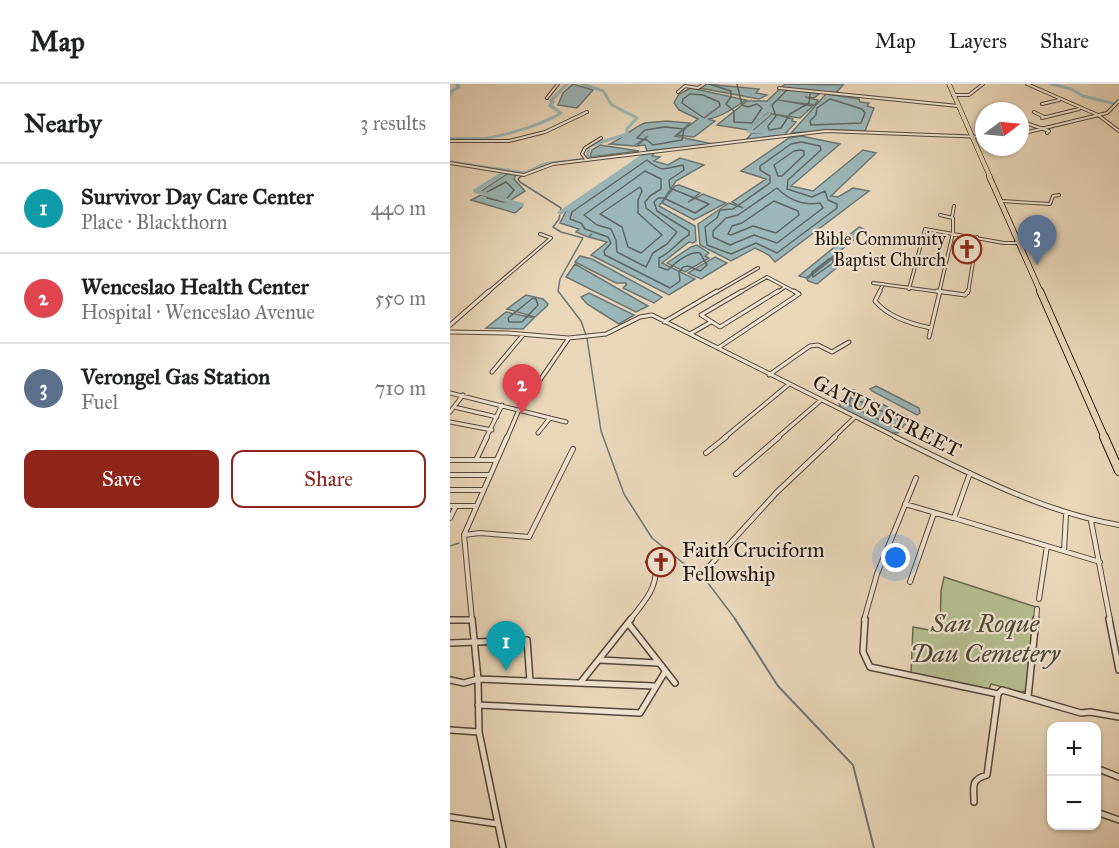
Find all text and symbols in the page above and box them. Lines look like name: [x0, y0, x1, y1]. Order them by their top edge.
text: Map: [30, 24, 85, 59]
text: Map: [875, 28, 916, 54]
text: Layers: [949, 28, 1007, 54]
text: Share: [1040, 28, 1089, 54]
north arrow: [975, 102, 1029, 156]
text: Nearby: [24, 107, 102, 139]
text: 3 results: [360, 111, 426, 135]
text: Survivor Day Care Center: [81, 183, 314, 210]
text: 1: [40, 196, 47, 220]
text: 440 m: [371, 196, 426, 220]
text: Place · Blackthorn: [81, 210, 227, 234]
pin: 3: [1018, 216, 1056, 265]
place label: Bible Community Baptist Church: [814, 228, 947, 271]
church icon: Bible Community Baptist Church: [951, 233, 983, 265]
text: Wenceslao Health Center: [81, 273, 309, 300]
text: 2: [39, 286, 48, 310]
text: 550 m: [375, 286, 426, 310]
text: Hospital · Wenceslao Avenue: [81, 300, 315, 324]
text: Verongel Gas Station: [81, 363, 270, 390]
pin: 2: [502, 364, 542, 414]
street label: GATUS STREET: [808, 369, 966, 463]
text: 3: [40, 376, 48, 400]
text: 710 m: [375, 376, 426, 400]
text: Fuel: [81, 390, 118, 414]
button: Save: [24, 450, 219, 508]
button: Share: [231, 450, 426, 508]
place label: Faith Cruciform Fellowship: [682, 537, 825, 587]
your location: [881, 543, 910, 572]
church icon: Faith Cruciform Fellowship: [645, 546, 677, 578]
park label: San Roque Dau Cemetery: [910, 607, 1061, 669]
pin: 1: [486, 622, 526, 671]
map controls: [1047, 722, 1101, 830]
button: +: [1047, 722, 1101, 776]
button: −: [1047, 776, 1101, 830]

